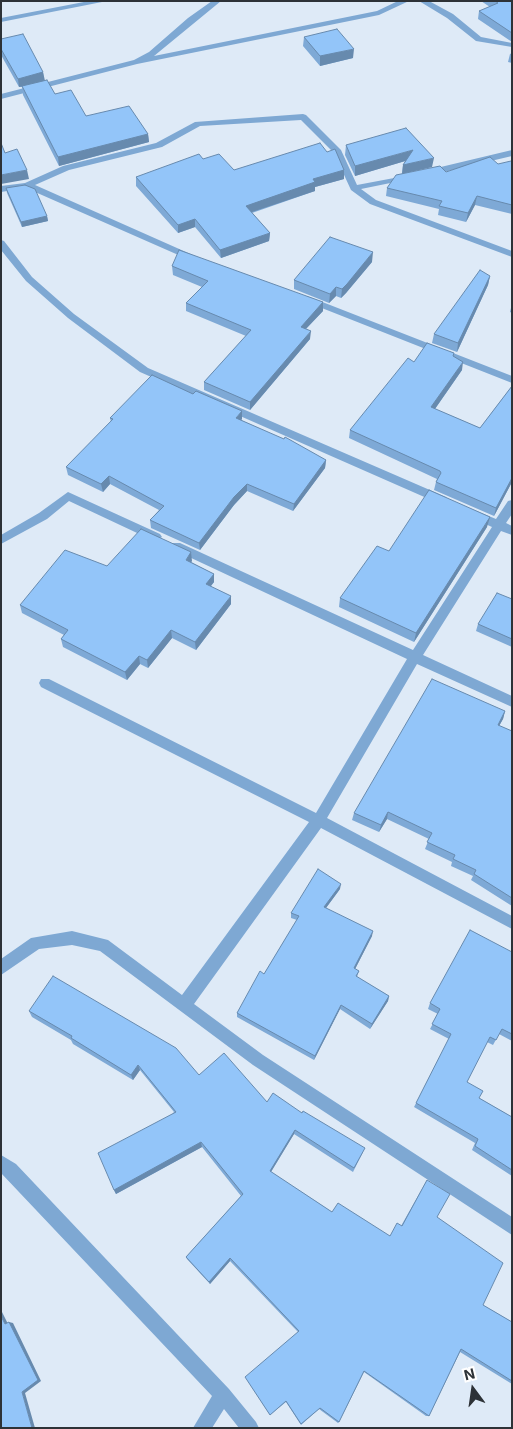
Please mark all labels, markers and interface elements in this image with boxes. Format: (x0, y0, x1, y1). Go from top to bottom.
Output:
north arrow (448, 1364, 498, 1414)
text: N (462, 1364, 476, 1384)

